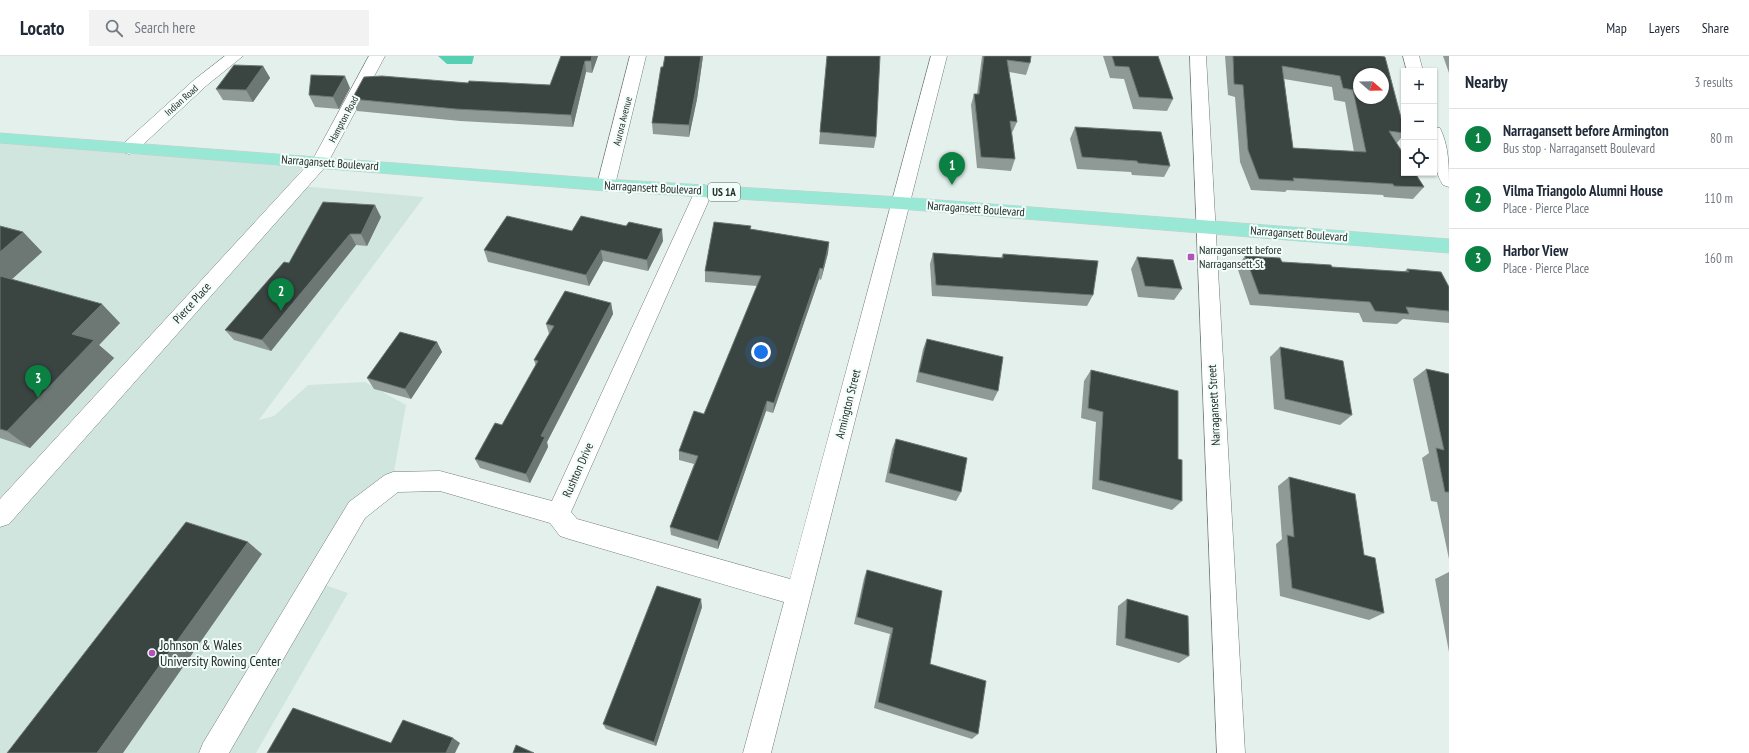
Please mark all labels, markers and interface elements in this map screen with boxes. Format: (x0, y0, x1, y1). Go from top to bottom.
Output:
search box (89, 10, 369, 46)
text: Locato (20, 16, 65, 40)
icon: search (103, 17, 125, 39)
text: Search here (135, 18, 195, 37)
text: Map (1606, 19, 1627, 37)
text: Layers (1649, 19, 1680, 37)
text: Share (1702, 19, 1729, 37)
north arrow (1353, 68, 1389, 104)
map controls (1401, 68, 1437, 176)
button: + (1401, 68, 1437, 104)
text: Nearby (1465, 71, 1508, 93)
text: 3 results (1694, 74, 1733, 91)
street label: Indian Road (162, 82, 201, 119)
street label: Hampton Road (326, 94, 361, 145)
street label: Aurora Avenue (610, 95, 635, 147)
button: − (1401, 104, 1437, 140)
text: Narragansett before Armington (1503, 121, 1669, 140)
text: 1 (1475, 130, 1481, 147)
text: 80 m (1710, 130, 1733, 147)
button: locate (1401, 140, 1437, 176)
text: Bus stop · Narragansett Boulevard (1503, 140, 1655, 157)
street label: Narragansett Boulevard (281, 152, 379, 173)
pin: 1 (939, 152, 965, 185)
street label: Narragansett Boulevard (604, 177, 702, 198)
text: Vilma Triangolo Alumni House (1503, 181, 1663, 200)
road number: US 1A (708, 183, 740, 201)
text: 2 (1475, 190, 1481, 207)
text: 110 m (1704, 190, 1733, 207)
street label: Narragansett Boulevard (927, 198, 1025, 219)
text: Place · Pierce Place (1503, 200, 1589, 217)
street label: Narragansett Boulevard (1250, 223, 1348, 244)
text: Harbor View (1503, 241, 1568, 260)
place label: Narragansett before Narragansett St (1199, 242, 1282, 271)
text: 3 (1475, 250, 1481, 267)
text: 160 m (1704, 250, 1733, 267)
marker: Narragansett before Narragansett St (1186, 252, 1196, 262)
text: Place · Pierce Place (1503, 260, 1589, 277)
pin: 2 (268, 278, 294, 311)
street label: Pierce Place (169, 279, 214, 326)
your location (751, 342, 771, 362)
street label: Narragansett Street (1204, 364, 1223, 446)
pin: 3 (25, 365, 51, 398)
street label: Armington Street (832, 367, 864, 440)
street label: Rushton Drive (559, 440, 596, 499)
place label: Johnson & Wales University Rowing Center (159, 636, 281, 670)
marker: Johnson & Wales University Rowing Center (147, 648, 157, 658)

